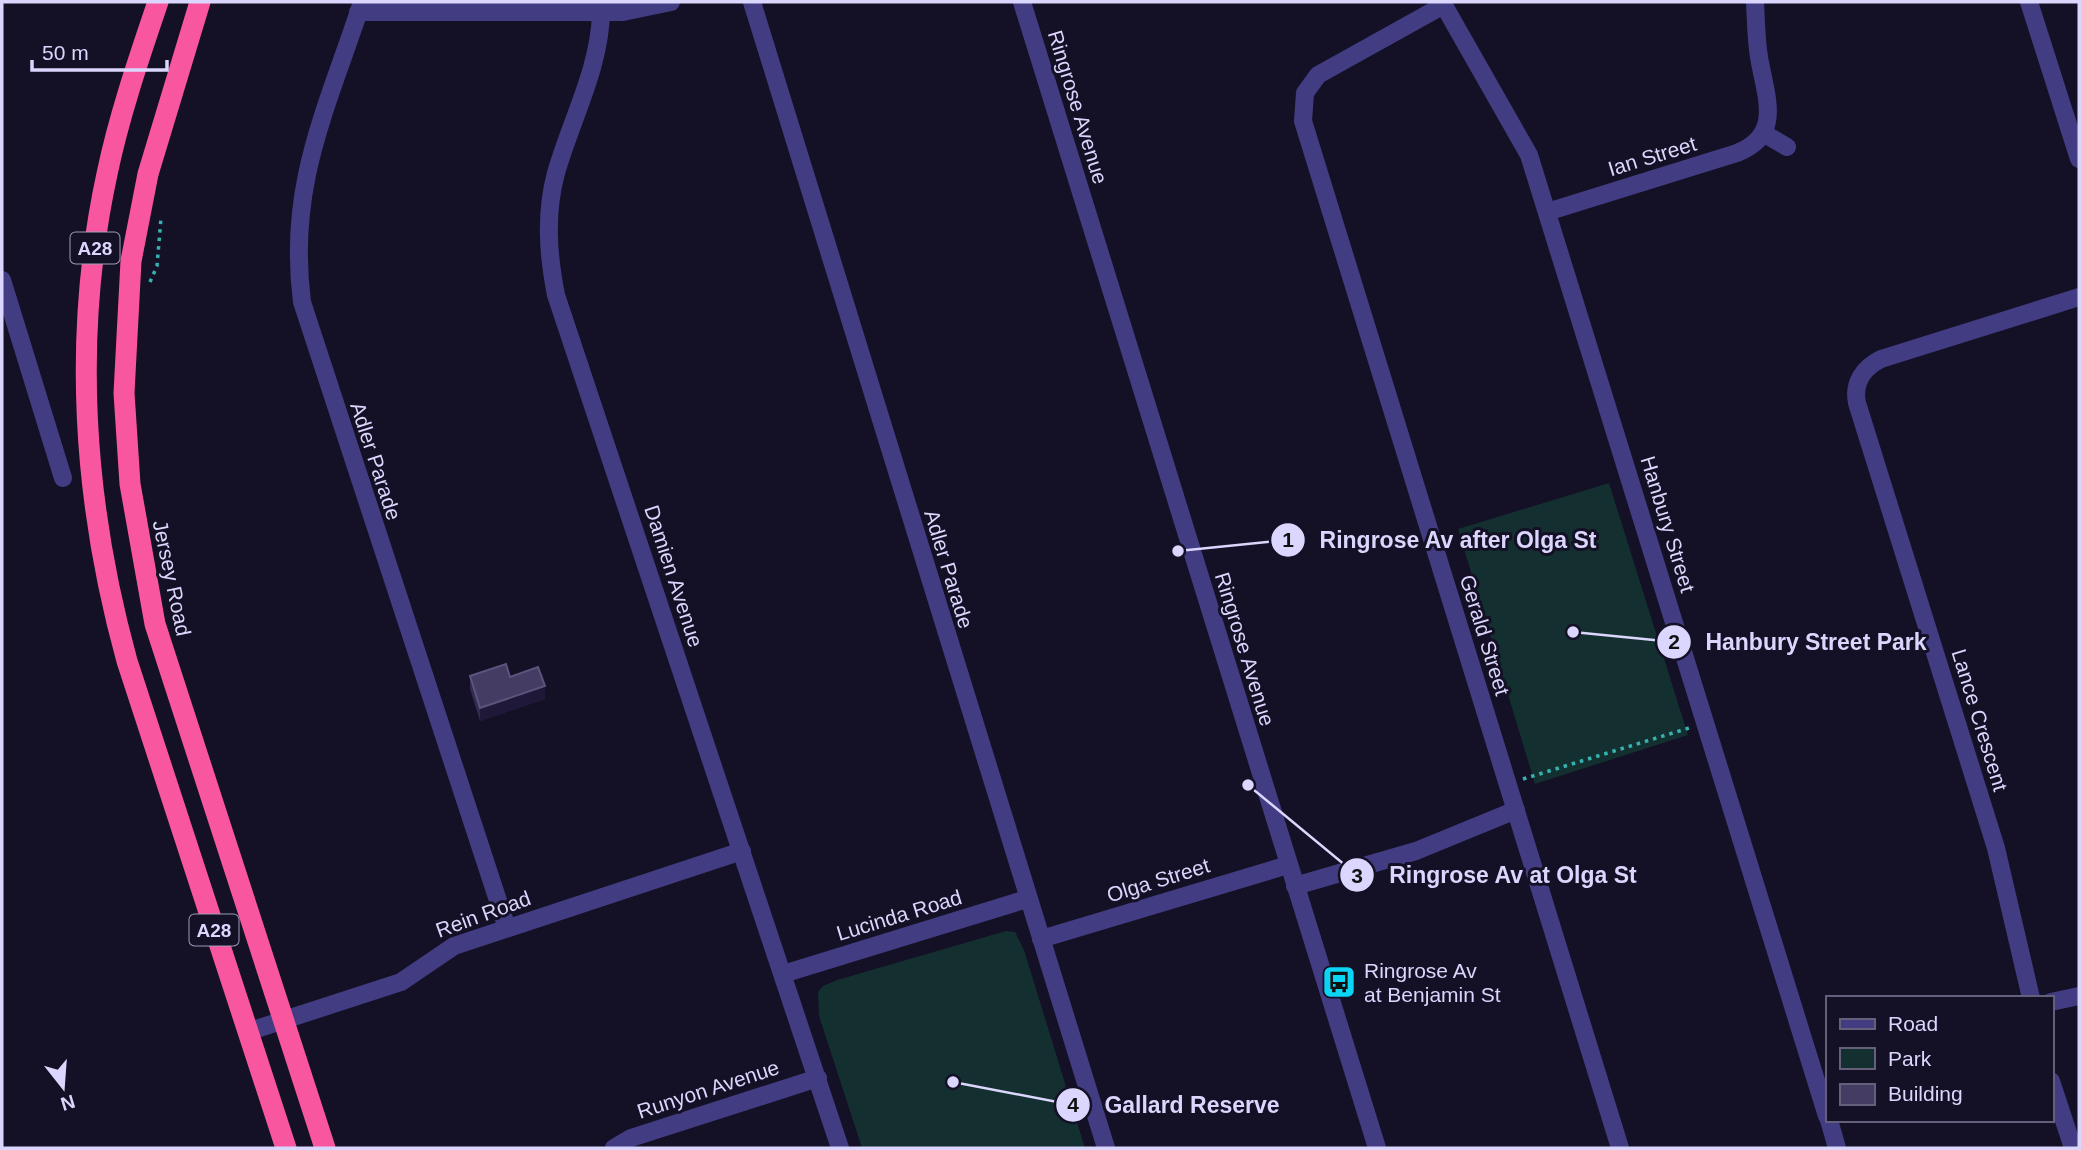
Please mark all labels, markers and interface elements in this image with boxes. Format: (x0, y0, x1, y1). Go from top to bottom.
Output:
street label: Ringrose Avenue (1044, 27, 1112, 187)
scale bar (32, 28, 166, 72)
text: 50 m (42, 41, 89, 64)
street label: Ian Street (1605, 132, 1699, 180)
road number: A28 (70, 232, 119, 264)
street label: Adler Parade (346, 399, 406, 523)
street label: Hanbury Street (1636, 453, 1700, 595)
street label: Damien Avenue (640, 502, 708, 650)
street label: Adler Parade (920, 507, 978, 631)
street label: Jersey Road (148, 518, 196, 638)
callout: Ringrose Av after Olga St (1270, 518, 1611, 562)
text: Ringrose Av after Olga St (1320, 527, 1597, 553)
text: 1 (1282, 528, 1294, 551)
street label: Ringrose Avenue (1211, 569, 1279, 729)
street label: Gerald Street (1456, 572, 1514, 698)
callout: Hanbury Street Park (1656, 620, 1940, 664)
text: Hanbury Street Park (1705, 629, 1927, 655)
text: 2 (1668, 630, 1680, 653)
street label: Lance Crescent (1947, 646, 2013, 794)
street label: Olga Street (1104, 853, 1212, 907)
callout: Ringrose Av at Olga St (1339, 853, 1651, 897)
text: Ringrose Av at Olga St (1389, 862, 1637, 888)
text: 3 (1351, 864, 1363, 887)
street label: Lucinda Road (834, 885, 964, 945)
street label: Rein Road (432, 886, 534, 942)
road number: A28 (190, 914, 238, 946)
place label: Ringrose Av at Benjamin St (1364, 959, 1501, 1006)
bus stop icon: Ringrose Av at Benjamin St (1320, 963, 1358, 1001)
legend (1826, 996, 2053, 1122)
text: Road (1888, 1012, 1938, 1035)
text: Park (1888, 1047, 1932, 1070)
north arrow (28, 1052, 98, 1122)
street label: Runyon Avenue (634, 1055, 782, 1123)
text: Building (1888, 1082, 1963, 1105)
callout: Gallard Reserve (1055, 1083, 1294, 1127)
text: N (58, 1091, 77, 1115)
text: Gallard Reserve (1104, 1092, 1280, 1118)
text: 4 (1067, 1093, 1079, 1116)

